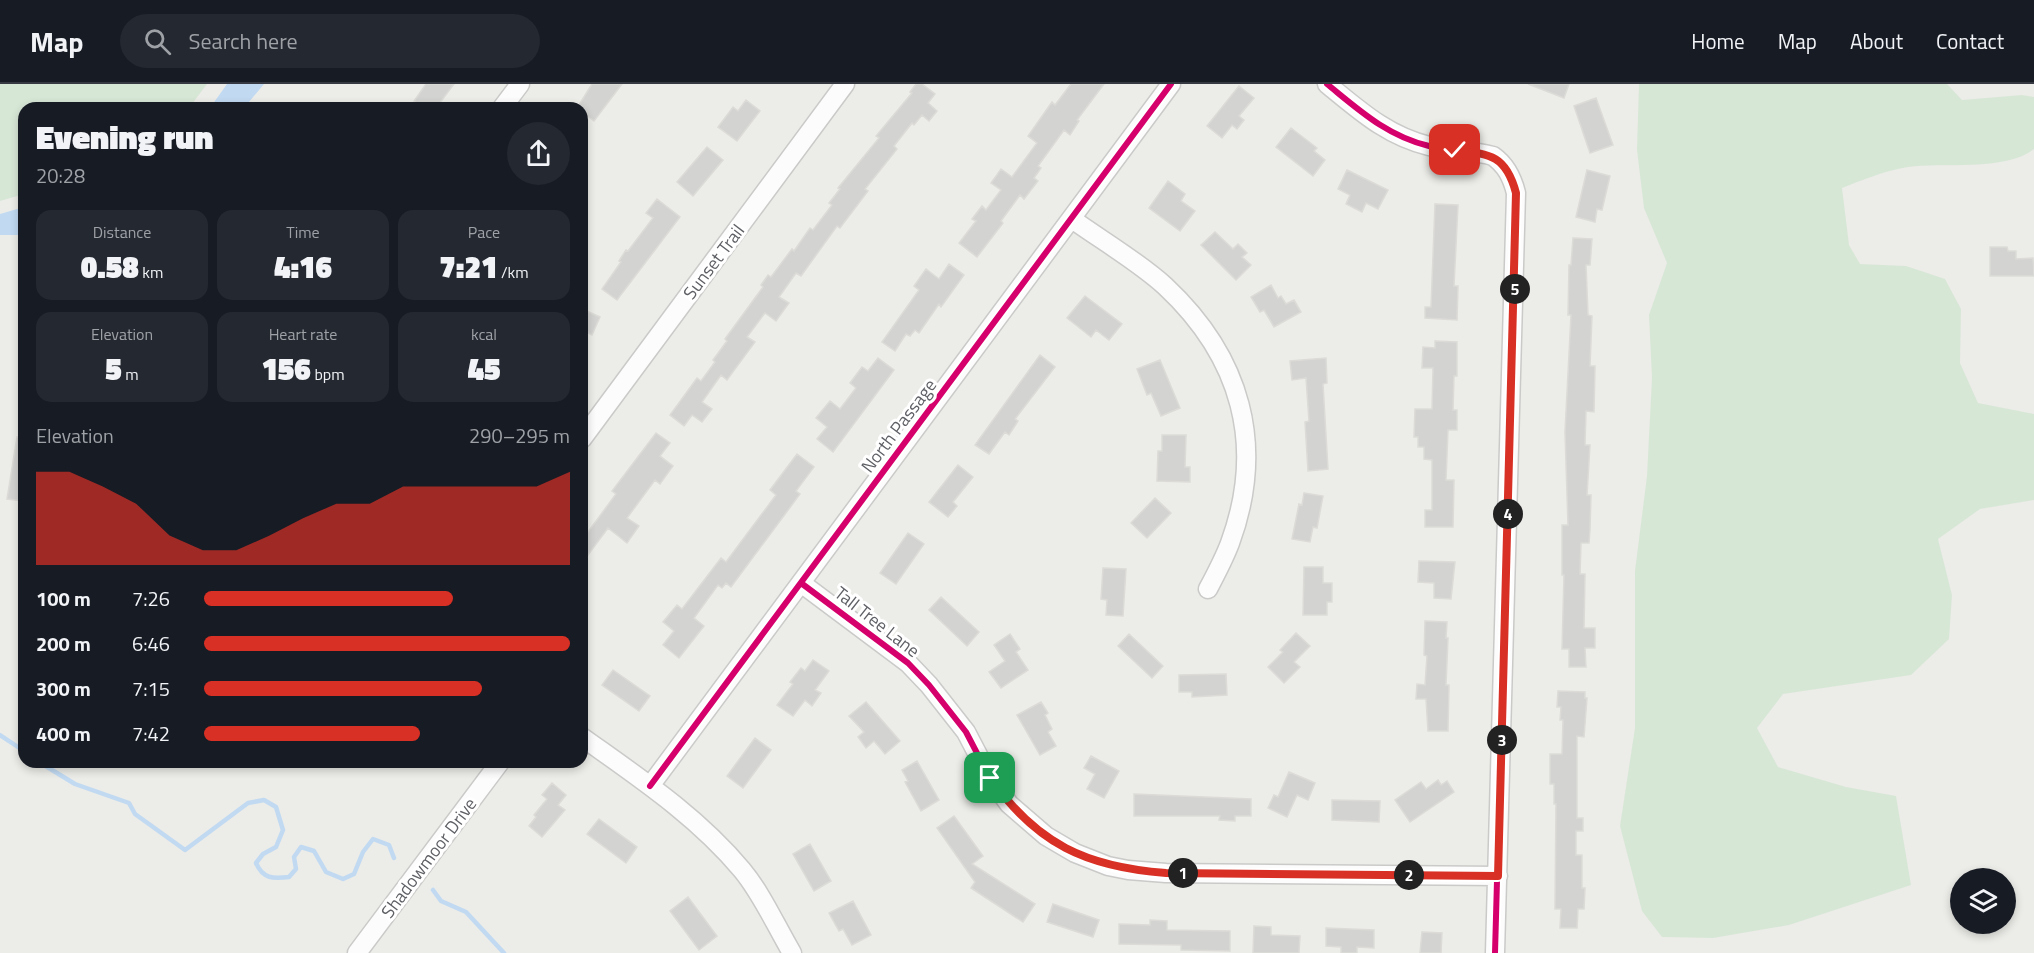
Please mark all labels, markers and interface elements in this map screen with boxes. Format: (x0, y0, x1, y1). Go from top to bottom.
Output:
search box (120, 14, 540, 68)
text: Map (30, 20, 84, 63)
text: Search here (189, 24, 298, 58)
icon: search (141, 25, 174, 58)
text: Home (1691, 25, 1745, 57)
text: Map (1778, 25, 1817, 57)
text: About (1850, 25, 1903, 57)
text: Contact (1936, 25, 2004, 57)
text: Evening run (36, 112, 213, 162)
button: share (507, 122, 570, 185)
pin (1429, 124, 1480, 175)
icon: check (1438, 133, 1471, 166)
text: 20:28 (36, 160, 85, 191)
street label: Sunset Trail (676, 218, 751, 305)
text: Distance (93, 220, 151, 244)
text: Time (286, 220, 320, 244)
text: Pace (468, 220, 500, 244)
text: 0.58 (81, 244, 139, 290)
text: 4:16 (274, 244, 332, 290)
text: 7:21 (439, 244, 497, 290)
text: km (139, 260, 163, 284)
text: /km (497, 260, 529, 284)
pin: 5 (1500, 274, 1530, 304)
text: 5 (1511, 277, 1519, 301)
text: Elevation (91, 322, 153, 346)
text: Heart rate (269, 322, 337, 346)
text: kcal (471, 322, 497, 346)
text: 5 (105, 346, 122, 392)
text: 156 (261, 346, 311, 392)
text: 45 (468, 346, 501, 392)
text: m (122, 362, 139, 386)
text: bpm (311, 362, 345, 386)
street label: North Passage (854, 373, 943, 478)
text: Elevation (36, 420, 114, 451)
text: 290–295 m (469, 420, 570, 451)
pin: 4 (1493, 499, 1523, 529)
text: 4 (1504, 502, 1512, 526)
street label: Tall Tree Lane (829, 580, 926, 664)
text: 100 m (36, 583, 91, 614)
text: 7:26 (132, 583, 170, 614)
text: 200 m (36, 628, 91, 659)
text: 6:46 (132, 628, 170, 659)
text: 300 m (36, 673, 91, 704)
text: 7:15 (132, 673, 170, 704)
text: 400 m (36, 718, 91, 749)
text: 7:42 (132, 718, 170, 749)
pin: 3 (1487, 725, 1517, 755)
text: 3 (1498, 728, 1506, 752)
pin (964, 752, 1015, 803)
icon: arrive (973, 761, 1006, 794)
street label: Shadowmoor Drive (374, 792, 483, 924)
pin: 1 (1168, 858, 1198, 888)
pin: 2 (1394, 860, 1424, 890)
text: 1 (1179, 861, 1187, 885)
text: 2 (1405, 863, 1413, 887)
map controls (1950, 868, 2016, 934)
button: layers (1950, 868, 2016, 934)

